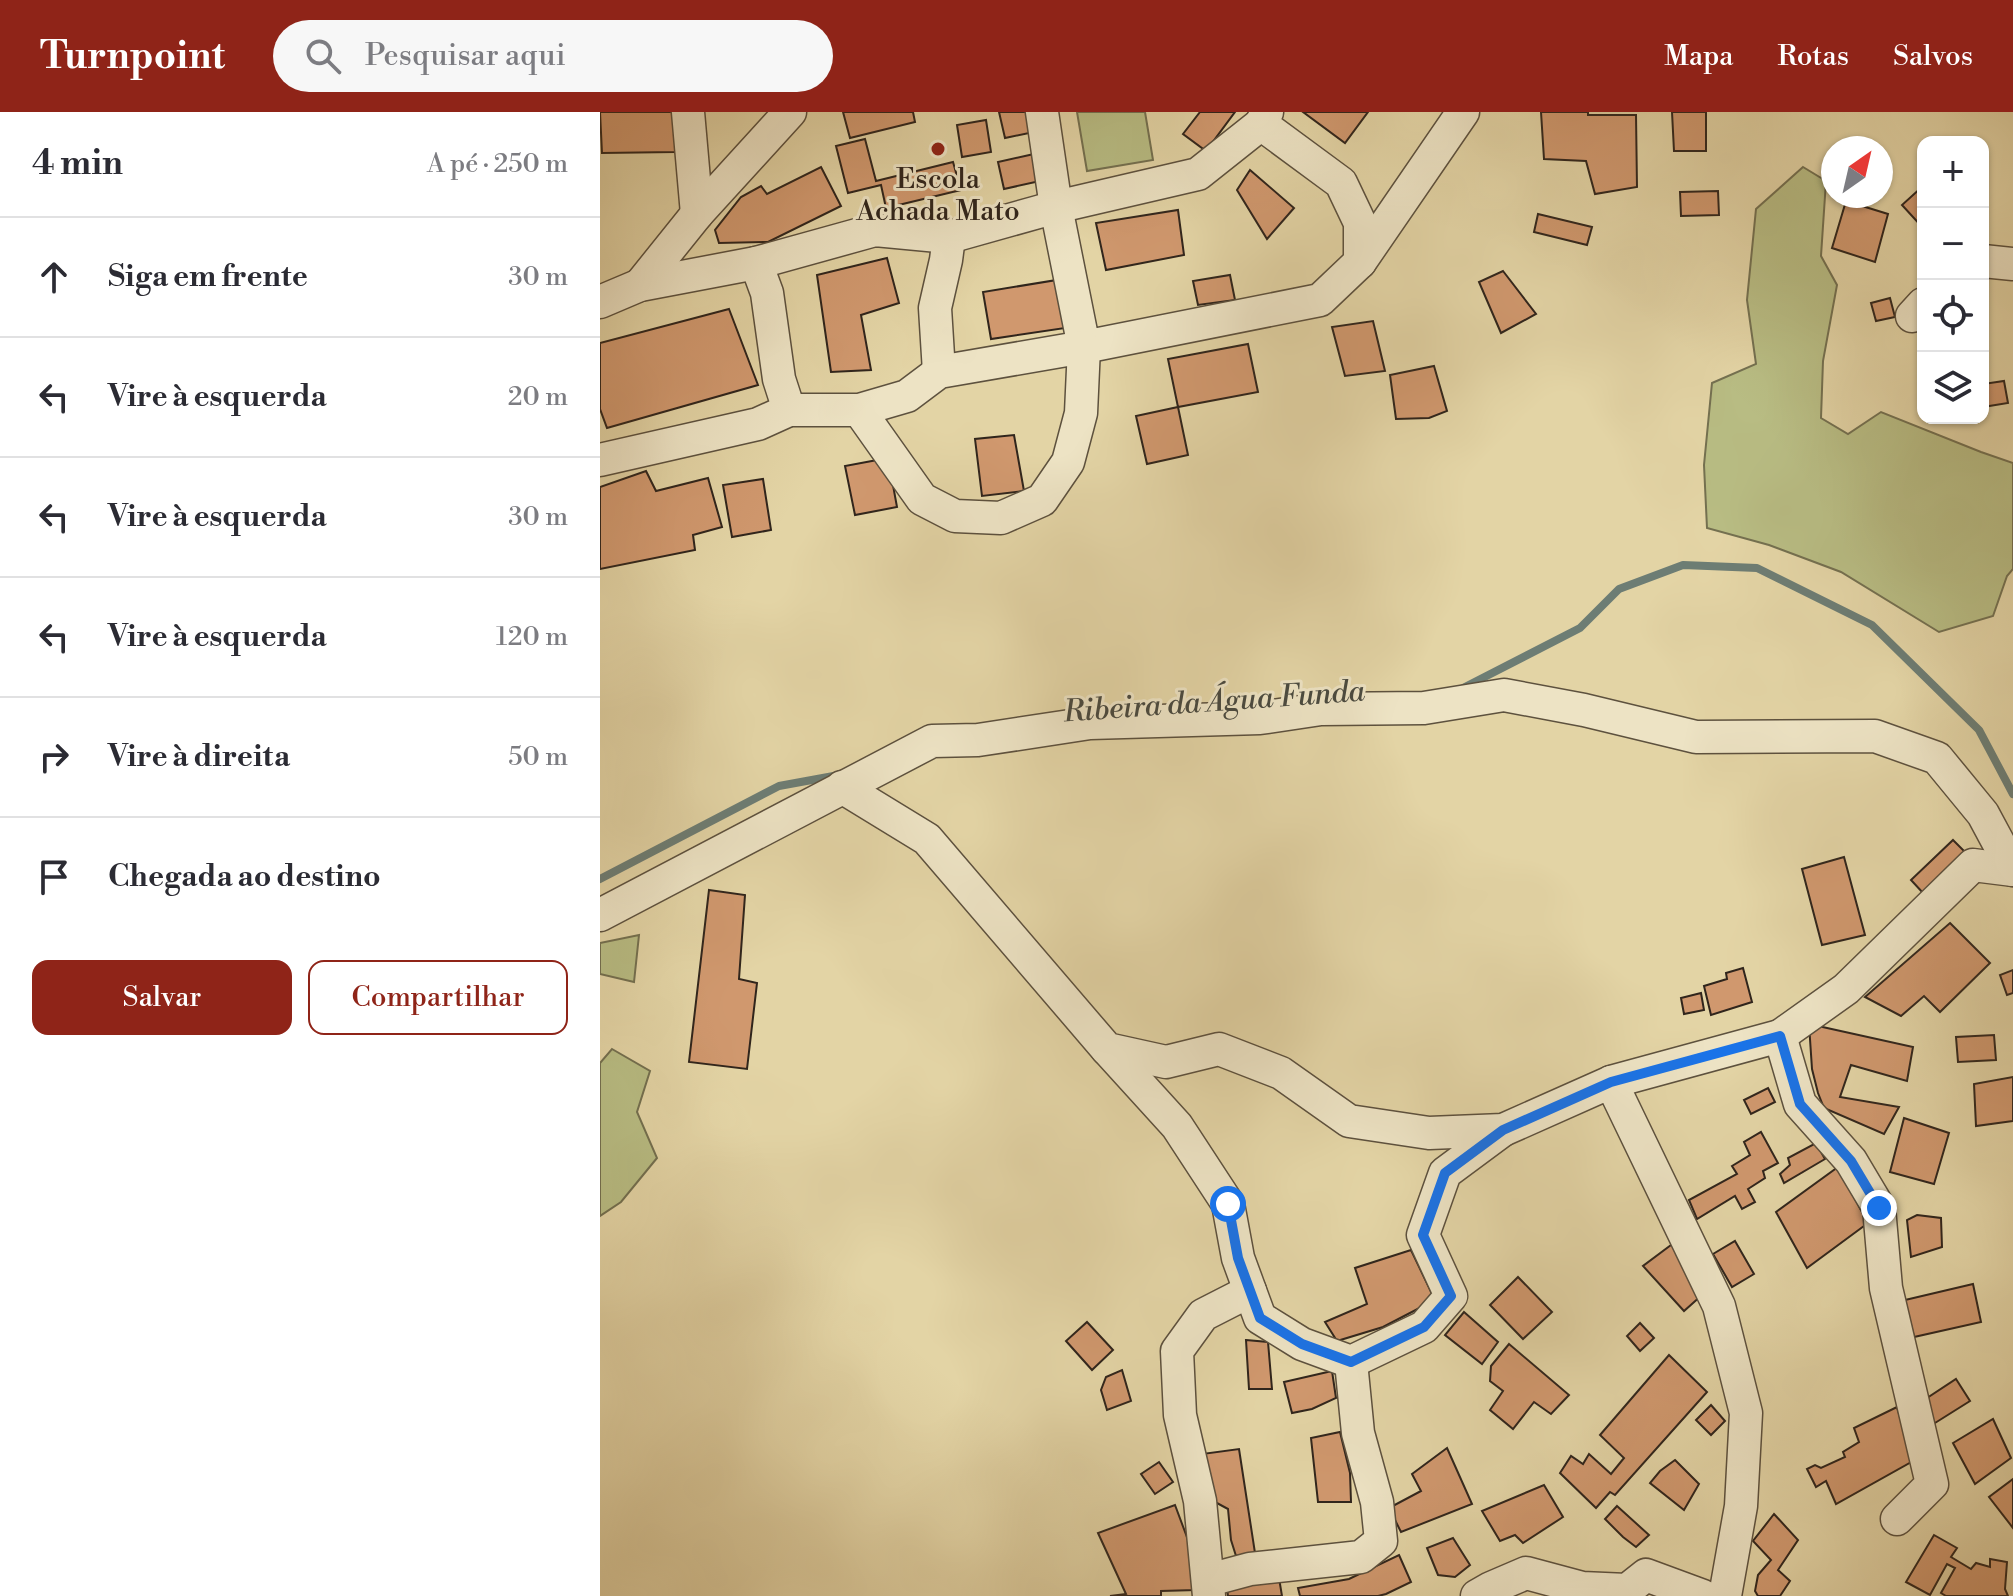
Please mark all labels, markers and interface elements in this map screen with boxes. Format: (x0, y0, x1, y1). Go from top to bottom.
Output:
search box (273, 20, 833, 92)
text: Turnpoint (40, 33, 225, 80)
icon: search (301, 34, 345, 78)
text: Pesquisar aqui (365, 37, 566, 75)
text: Mapa (1664, 39, 1734, 74)
text: Rotas (1778, 39, 1849, 74)
text: Salvos (1893, 39, 1973, 74)
north arrow (1821, 136, 1893, 208)
map controls (1917, 136, 1989, 424)
button: + (1917, 136, 1989, 208)
marker: Escola Achada Mato (929, 140, 947, 158)
text: 4 min (32, 143, 123, 185)
text: A pé · 250 m (427, 148, 568, 180)
place label: Escola Achada Mato (855, 162, 1020, 229)
button: − (1917, 208, 1989, 280)
icon: ahead (32, 255, 76, 299)
text: Siga em frente (108, 258, 308, 296)
text: 30 m (508, 261, 568, 293)
button: locate (1917, 280, 1989, 352)
button: layers (1917, 352, 1989, 424)
icon: left (32, 375, 76, 419)
text: Vire à esquerda (108, 378, 327, 416)
text: 20 m (508, 381, 568, 413)
icon: left (32, 495, 76, 539)
text: Vire à esquerda (108, 498, 327, 536)
text: 30 m (508, 501, 568, 533)
icon: left (32, 615, 76, 659)
text: Vire à esquerda (108, 618, 327, 656)
text: 120 m (496, 621, 568, 653)
water label: Ribeira da Água Funda (1061, 670, 1366, 732)
icon: right (32, 735, 76, 779)
text: Vire à direita (108, 738, 290, 776)
text: 50 m (508, 741, 568, 773)
icon: arrive (32, 855, 76, 899)
text: Chegada ao destino (108, 858, 381, 896)
button: Salvar (32, 960, 292, 1035)
button: Compartilhar (308, 960, 568, 1035)
route start (1210, 1186, 1246, 1222)
route end (1861, 1190, 1897, 1226)

